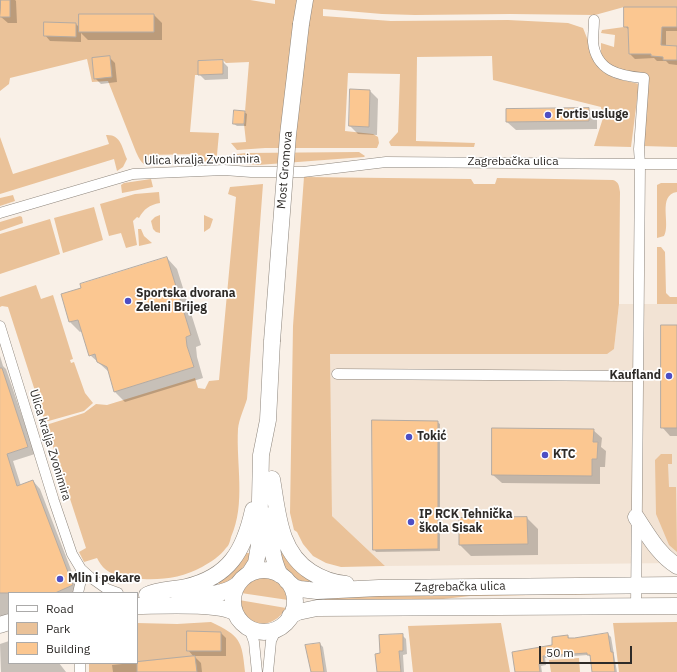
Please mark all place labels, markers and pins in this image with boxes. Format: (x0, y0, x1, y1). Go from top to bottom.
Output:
place label: Fortis usluge (556, 108, 628, 122)
marker: Fortis usluge (543, 110, 553, 120)
place label: Sportska dvorana Zeleni Brijeg (136, 287, 236, 315)
marker: Sportska dvorana Zeleni Brijeg (123, 296, 133, 306)
place label: Kaufland (610, 369, 661, 383)
marker: Kaufland (664, 371, 674, 381)
place label: Tokić (417, 430, 447, 444)
marker: Tokić (404, 432, 414, 442)
place label: KTC (553, 448, 576, 462)
marker: KTC (540, 450, 550, 460)
place label: IP RCK Tehnička škola Sisak (419, 508, 513, 536)
marker: IP RCK Tehnička škola Sisak (406, 517, 416, 527)
place label: Mlin i pekare (68, 572, 140, 586)
marker: Mlin i pekare (55, 574, 65, 584)

